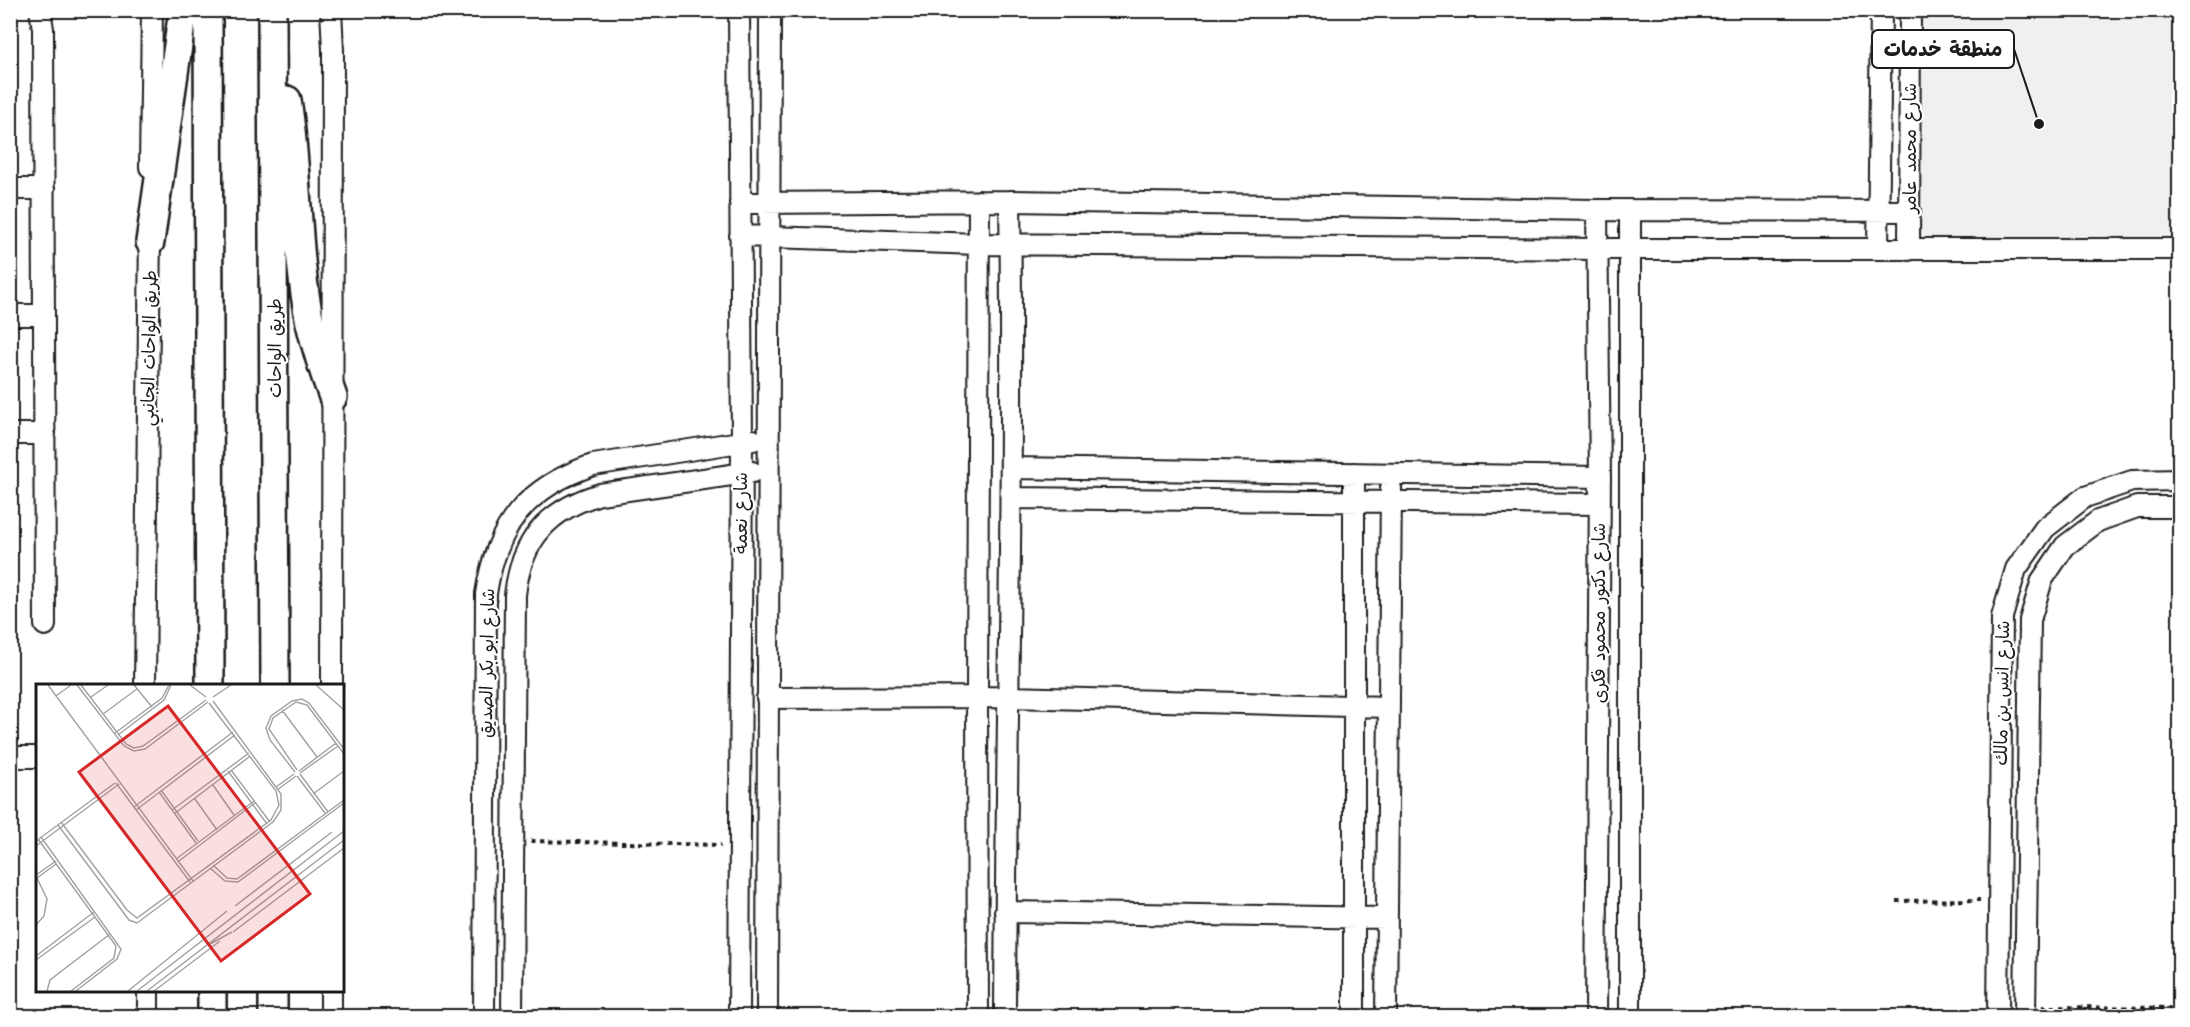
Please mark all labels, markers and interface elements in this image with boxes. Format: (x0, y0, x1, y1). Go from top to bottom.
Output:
callout: منطقة خدمات (1872, 30, 2014, 68)
text: منطقة خدمات (1884, 36, 2002, 64)
street label: شارع محمد عامر (1898, 83, 1923, 215)
street label: طريق الواحات الجانبي (136, 270, 166, 426)
street label: طريق الواحات (263, 298, 288, 398)
street label: شارع نعمة (729, 472, 754, 554)
street label: شارع دكتور محمود فكرى (1587, 523, 1612, 703)
street label: شارع ابو بكر الصديق (474, 588, 501, 738)
street label: شارع انس بن مالك (1989, 620, 2016, 766)
inset map (36, 684, 344, 991)

